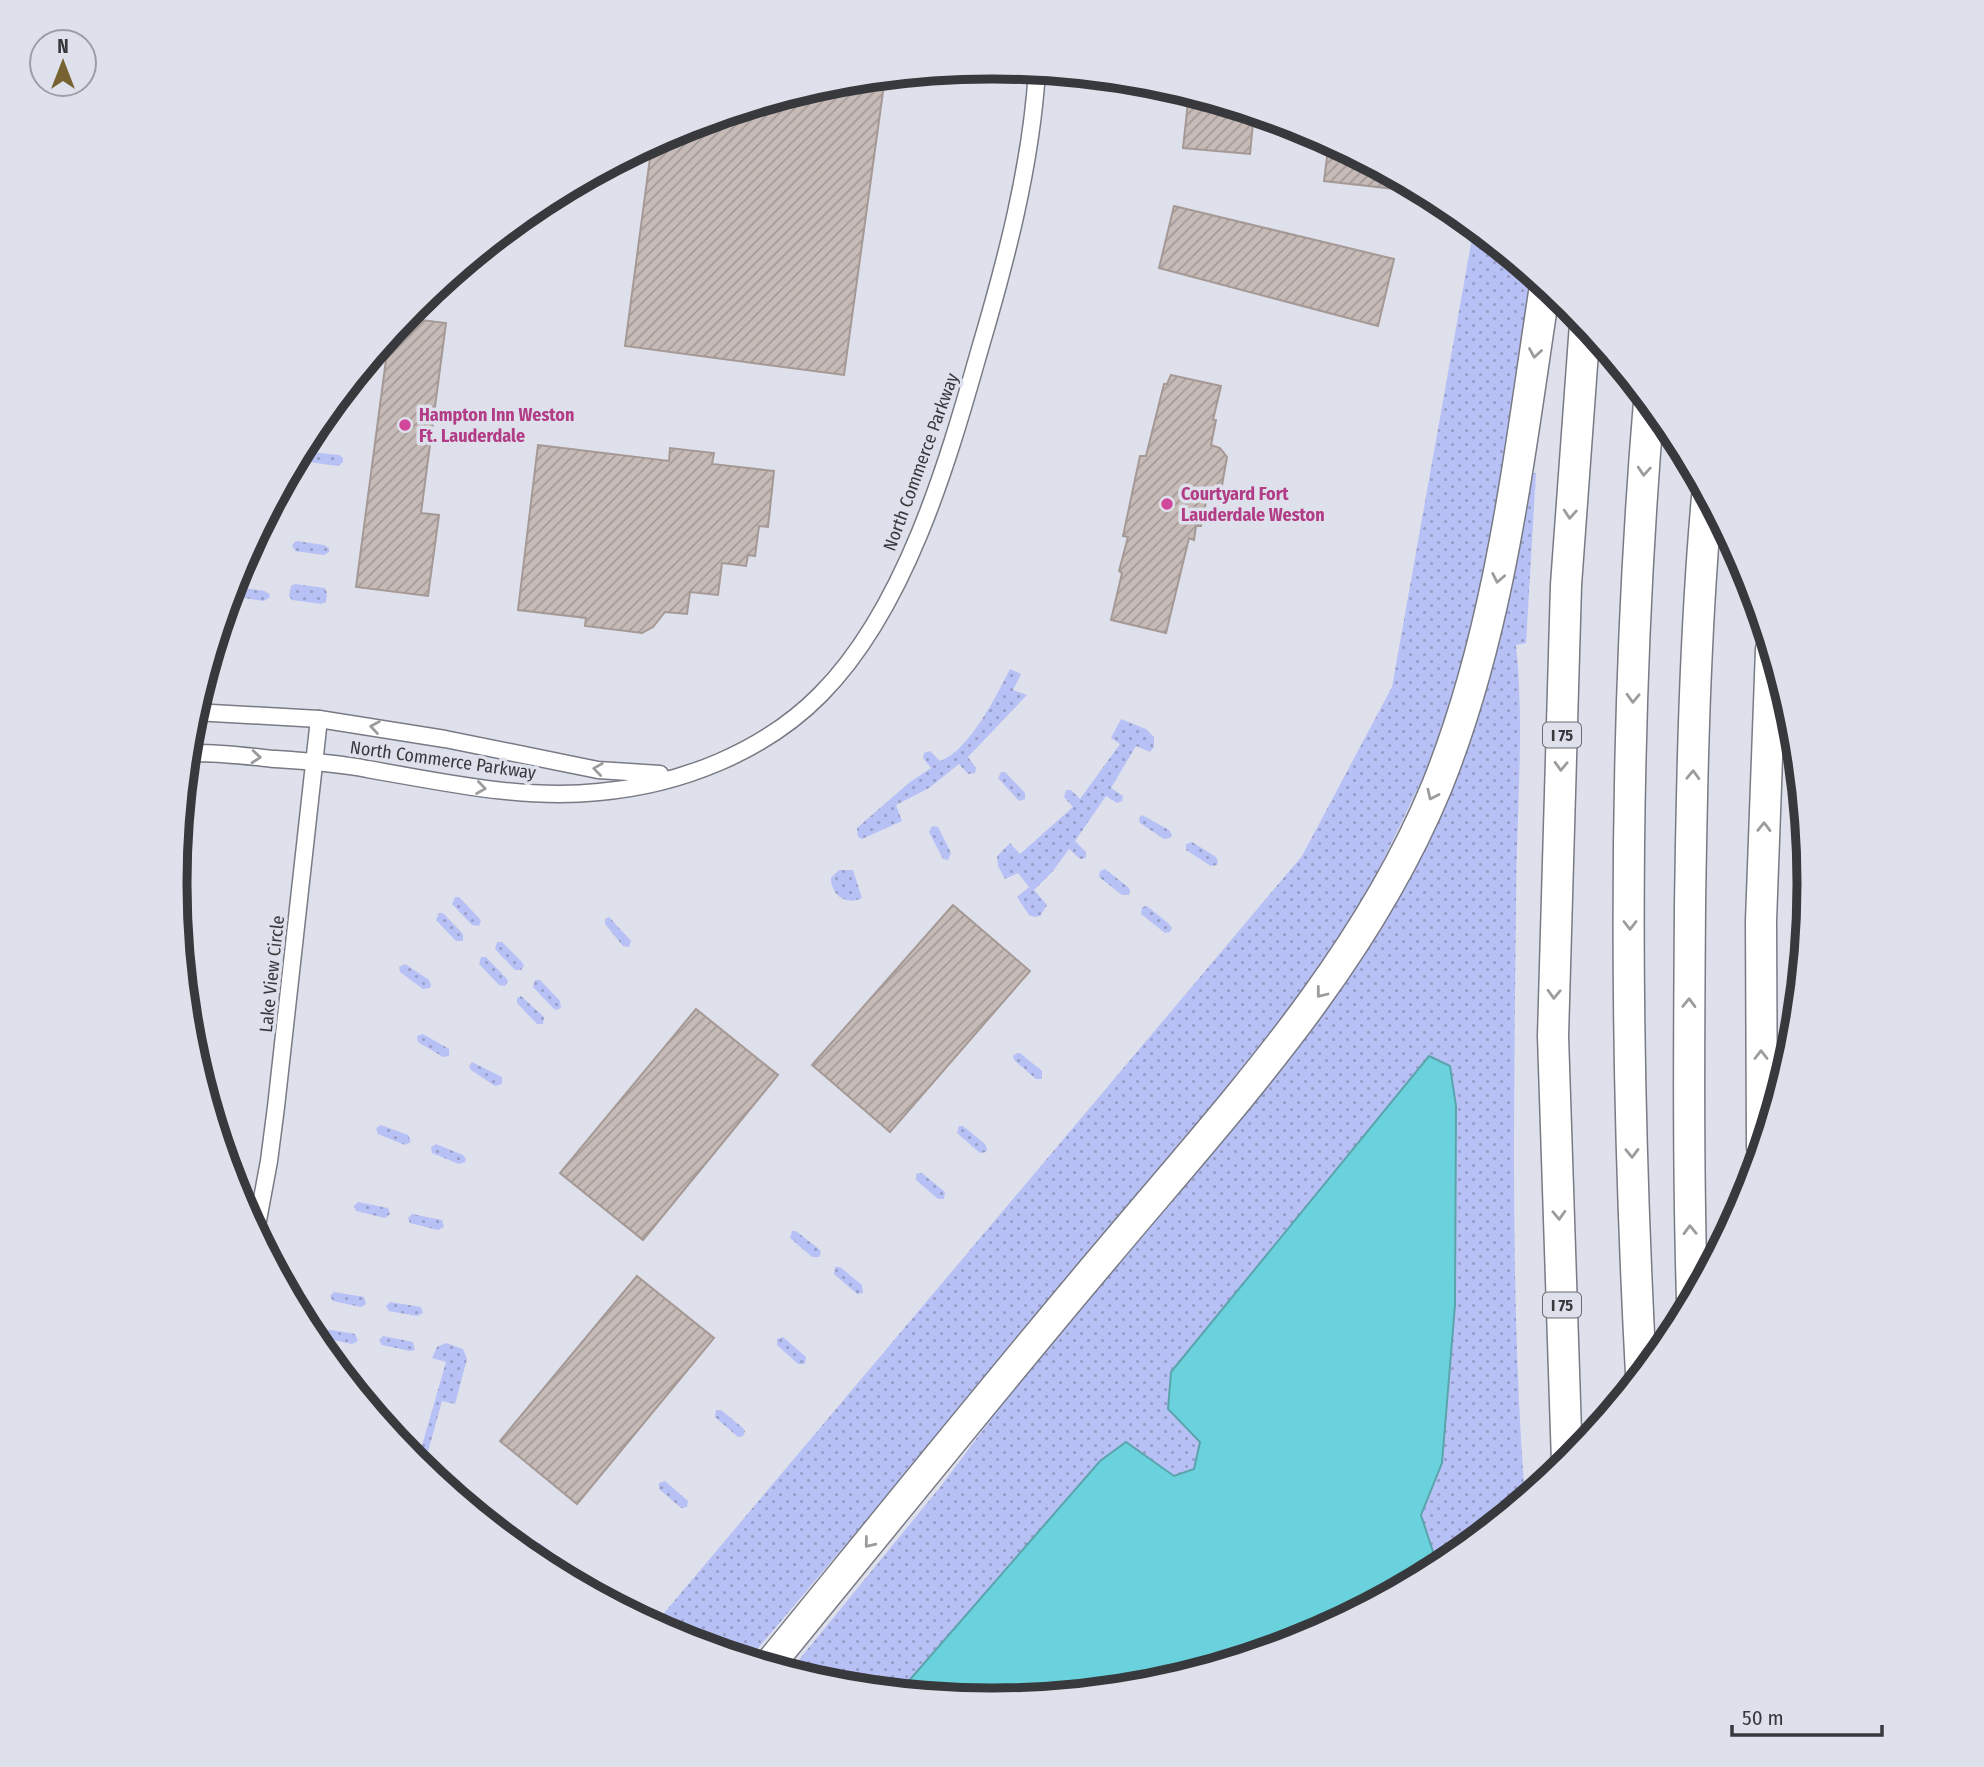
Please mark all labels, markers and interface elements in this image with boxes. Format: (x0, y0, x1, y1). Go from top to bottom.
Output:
north arrow (28, 28, 98, 98)
text: N (57, 35, 69, 58)
one-way arrow (1528, 347, 1543, 359)
street label: North Commerce Parkway (879, 370, 963, 554)
place label: Hampton Inn Weston Ft. Lauderdale (419, 404, 574, 447)
marker: Hampton Inn Weston Ft. Lauderdale (397, 417, 413, 433)
one-way arrow (1637, 465, 1652, 476)
place label: Courtyard Fort Lauderdale Weston (1181, 483, 1325, 526)
marker: Courtyard Fort Lauderdale Weston (1159, 496, 1175, 512)
one-way arrow (1563, 509, 1578, 520)
one-way arrow (1491, 572, 1506, 584)
one-way arrow (1626, 692, 1641, 703)
one-way arrow (369, 720, 381, 735)
road number: I 75 (1543, 722, 1581, 748)
street label: North Commerce Parkway (349, 736, 537, 784)
one-way arrow (251, 749, 262, 764)
one-way arrow (1553, 761, 1568, 772)
one-way arrow (592, 762, 604, 777)
one-way arrow (1686, 770, 1701, 781)
one-way arrow (475, 781, 487, 796)
one-way arrow (1426, 788, 1440, 800)
one-way arrow (1756, 821, 1771, 832)
street label: Lake View Circle (255, 914, 289, 1034)
one-way arrow (1622, 920, 1638, 931)
one-way arrow (1316, 985, 1329, 997)
one-way arrow (1547, 988, 1562, 999)
one-way arrow (1681, 997, 1697, 1008)
one-way arrow (1753, 1049, 1769, 1059)
one-way arrow (1624, 1148, 1640, 1158)
one-way arrow (1551, 1211, 1567, 1221)
one-way arrow (1682, 1225, 1698, 1235)
road number: I 75 (1543, 1292, 1581, 1317)
one-way arrow (865, 1534, 877, 1547)
scale bar (1732, 1694, 1882, 1738)
text: 50 m (1742, 1705, 1784, 1731)

